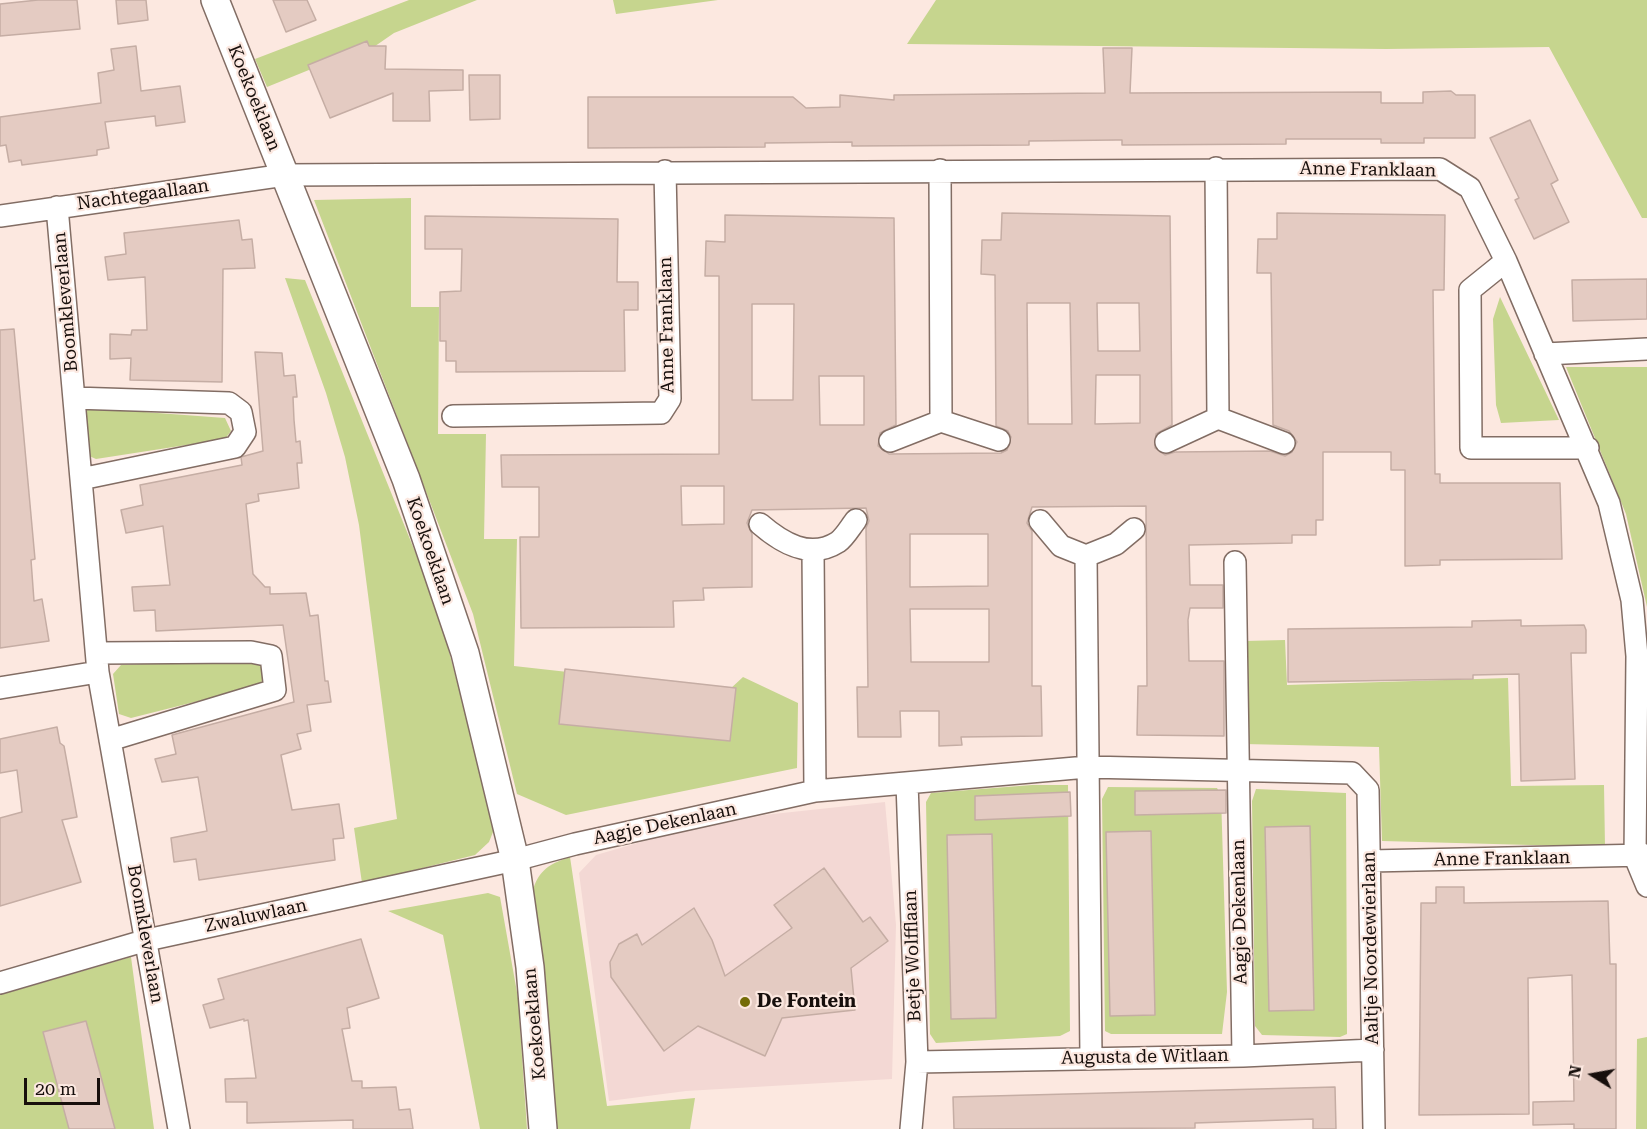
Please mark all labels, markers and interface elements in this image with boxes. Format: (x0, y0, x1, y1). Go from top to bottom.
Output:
street label: Koekoeklaan (223, 42, 285, 154)
street label: Anne Franklaan (1300, 158, 1436, 182)
street label: Nachtegaallaan (76, 175, 210, 215)
street label: Boomkleverlaan (49, 231, 83, 373)
street label: Anne Franklaan (655, 257, 679, 393)
street label: Koekoeklaan (401, 494, 459, 608)
street label: Aagje Dekenlaan (591, 798, 739, 850)
street label: Aagje Dekenlaan (1228, 839, 1252, 985)
street label: Anne Franklaan (1434, 847, 1570, 871)
street label: Aaltje Noordewierlaan (1359, 851, 1383, 1045)
street label: Boomkleverlaan (122, 863, 168, 1005)
street label: Betje Wolfflaan (900, 890, 926, 1022)
street label: Zwaluwlaan (203, 895, 309, 937)
street label: Koekoeklaan (519, 967, 551, 1081)
place label: De Fontein (757, 991, 856, 1013)
marker: De Fontein (738, 995, 752, 1009)
street label: Augusta de Witlaan (1061, 1045, 1229, 1069)
north arrow (1563, 1045, 1623, 1105)
text: N (1564, 1064, 1585, 1079)
scale bar (27, 1066, 104, 1104)
text: 20 m (35, 1078, 76, 1099)

